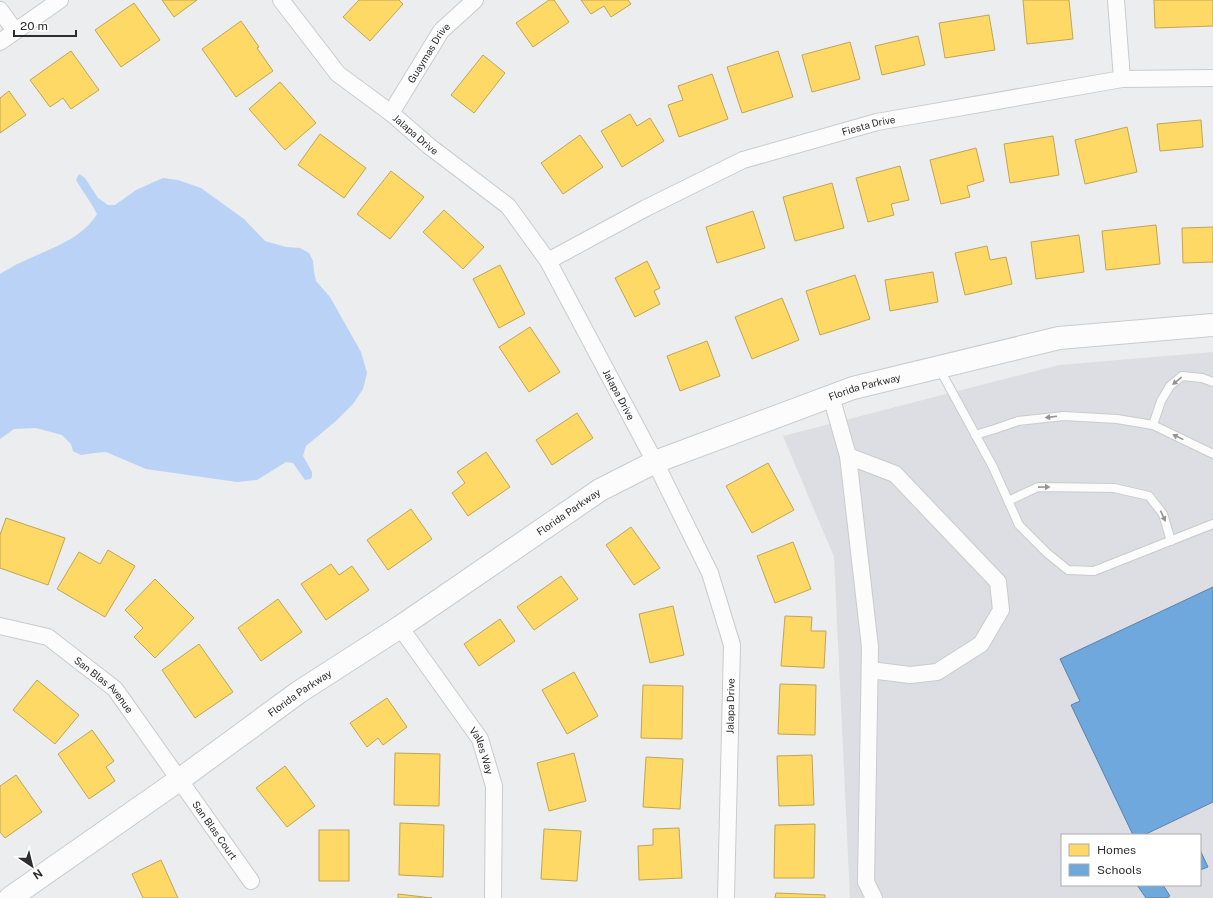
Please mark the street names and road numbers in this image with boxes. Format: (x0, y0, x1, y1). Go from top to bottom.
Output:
street label: Guaymas Drive (405, 20, 452, 85)
street label: Jalapa Drive (391, 112, 441, 157)
street label: Fiesta Drive (840, 113, 897, 138)
street label: Jalapa Drive (601, 367, 638, 422)
street label: Florida Parkway (827, 371, 902, 403)
street label: Florida Parkway (534, 485, 603, 538)
street label: San Blas Avenue (72, 654, 136, 715)
street label: Florida Parkway (265, 666, 334, 719)
street label: Jalapa Drive (724, 678, 736, 734)
street label: Valles Way (467, 724, 496, 776)
street label: San Blas Court (190, 798, 240, 862)

